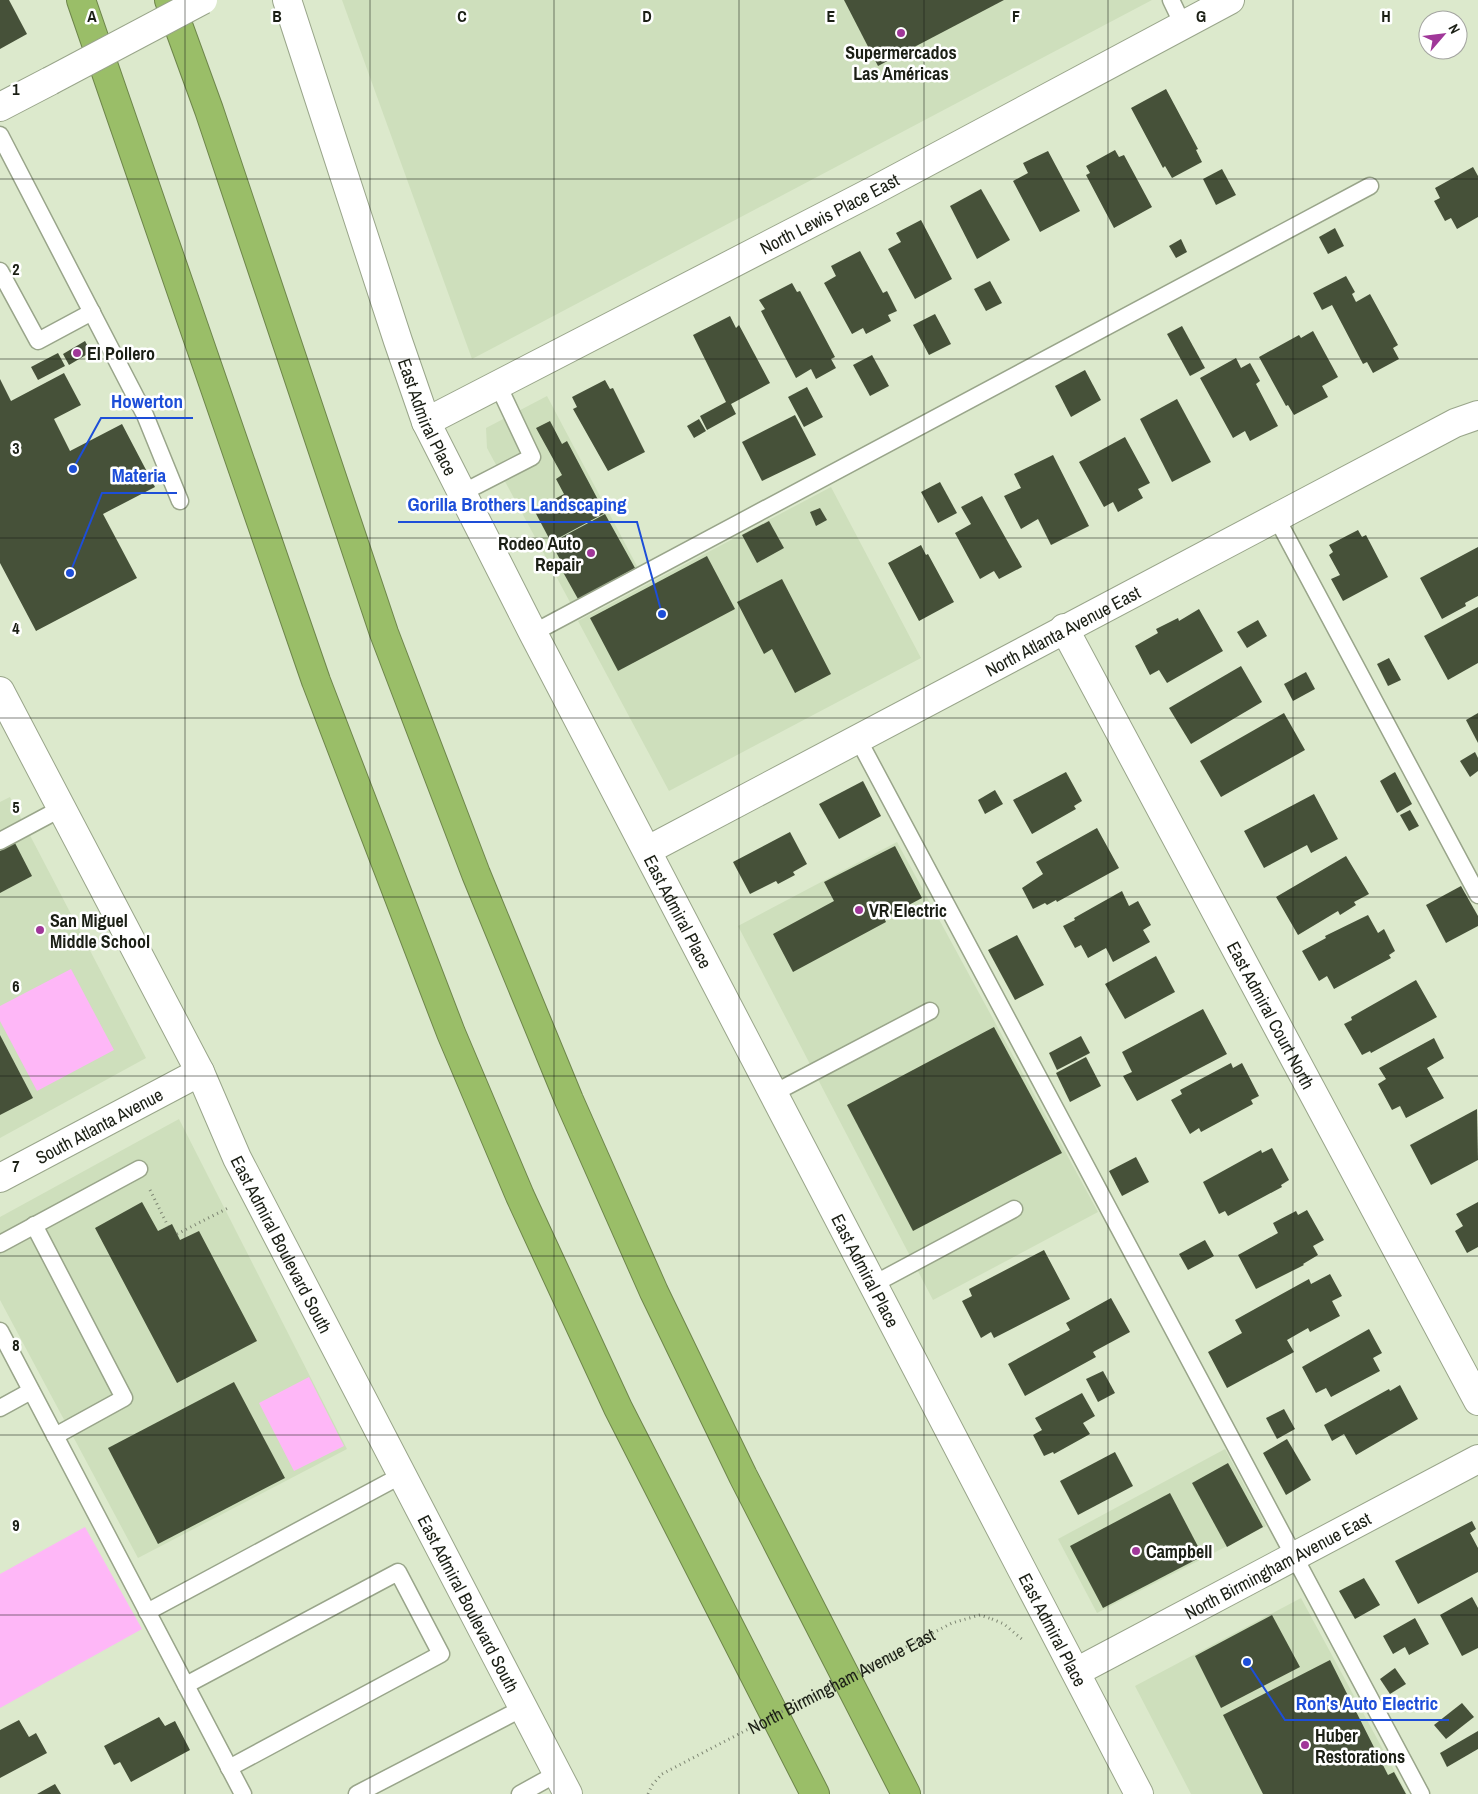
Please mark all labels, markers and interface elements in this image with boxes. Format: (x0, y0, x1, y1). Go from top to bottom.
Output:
text: A (87, 5, 97, 27)
text: B (272, 5, 282, 27)
text: C (457, 5, 467, 27)
text: D (642, 5, 652, 27)
text: E (827, 5, 836, 27)
text: F (1012, 5, 1020, 27)
text: G (1196, 5, 1206, 27)
text: H (1381, 5, 1391, 27)
north arrow (1418, 10, 1468, 60)
text: N (1445, 21, 1464, 37)
marker: Supermercados Las Américas (895, 27, 907, 39)
place label: Supermercados Las Américas (845, 40, 957, 86)
text: 1 (12, 78, 20, 100)
street label: North Lewis Place East (755, 167, 903, 260)
text: 2 (12, 258, 20, 280)
place label: El Pollero (87, 341, 155, 366)
marker: El Pollero (71, 347, 83, 359)
street label: East Admiral Place (392, 355, 463, 479)
callout: Howerton (101, 384, 193, 418)
text: Howerton (111, 388, 183, 414)
text: 3 (12, 437, 20, 459)
callout: Materia (102, 459, 177, 493)
text: Materia (112, 462, 167, 488)
callout: Gorilla Brothers Landscaping (398, 488, 637, 522)
text: Gorilla Brothers Landscaping (407, 491, 627, 517)
place label: Rodeo Auto Repair (498, 531, 581, 577)
marker: Rodeo Auto Repair (585, 547, 597, 559)
street label: North Atlanta Avenue East (981, 579, 1145, 682)
text: 4 (12, 617, 20, 639)
text: 5 (12, 796, 20, 818)
street label: East Admiral Place (638, 850, 718, 973)
place label: VR Electric (869, 898, 947, 923)
marker: VR Electric (853, 904, 865, 916)
place label: San Miguel Middle School (50, 908, 150, 954)
marker: San Miguel Middle School (34, 924, 46, 936)
street label: East Admiral Court North (1221, 937, 1321, 1093)
text: 6 (12, 975, 20, 997)
street label: South Atlanta Avenue (31, 1081, 167, 1170)
street label: East Admiral Boulevard South (225, 1151, 338, 1337)
text: 7 (12, 1155, 20, 1177)
street label: East Admiral Place (826, 1209, 906, 1332)
text: 8 (12, 1334, 20, 1356)
street label: North Birmingham Avenue East (1180, 1506, 1375, 1625)
street label: East Admiral Boulevard South (412, 1510, 525, 1697)
text: 9 (12, 1514, 20, 1536)
place label: Campbell (1146, 1539, 1212, 1564)
marker: Campbell (1130, 1545, 1142, 1557)
street label: East Admiral Place (1013, 1568, 1093, 1691)
street label: North Birmingham Avenue East (743, 1622, 939, 1740)
callout: Ron's Auto Electric (1285, 1686, 1449, 1720)
text: Ron's Auto Electric (1296, 1690, 1438, 1716)
place label: Huber Restorations (1315, 1723, 1405, 1769)
marker: Huber Restorations (1299, 1739, 1311, 1751)

